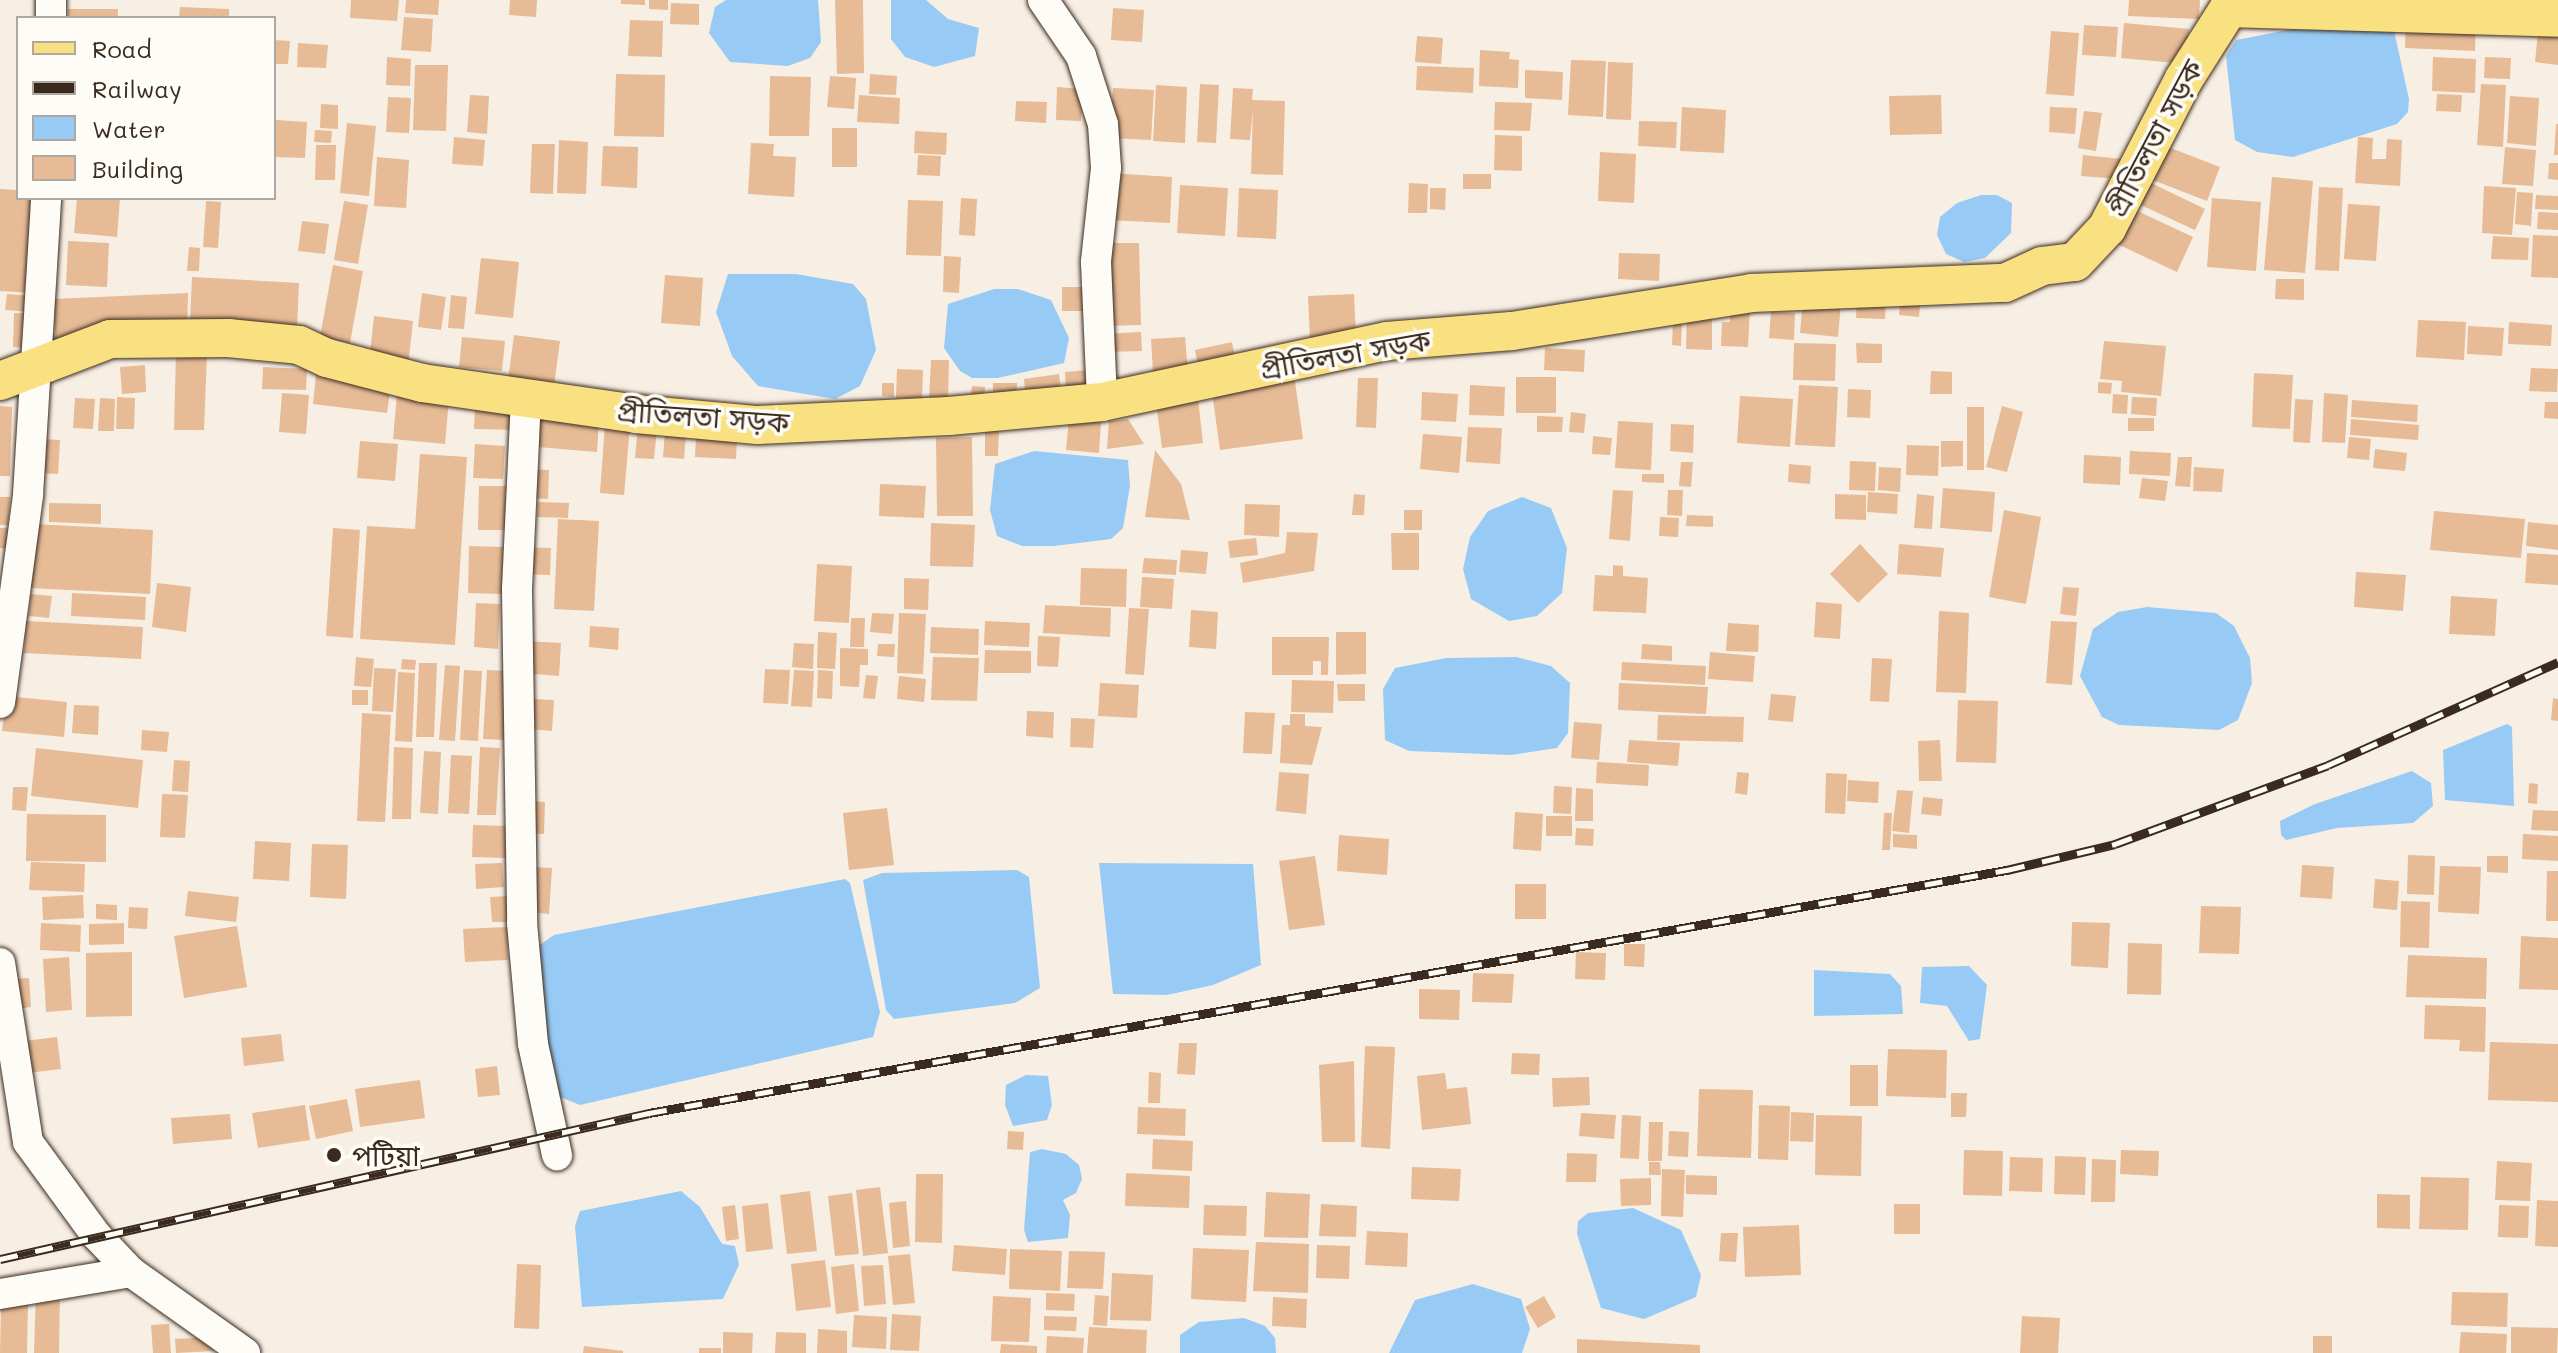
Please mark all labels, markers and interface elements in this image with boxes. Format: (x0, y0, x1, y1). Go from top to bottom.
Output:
legend (16, 16, 276, 200)
text: Road (92, 33, 152, 64)
street label: প্রীতিলতা সড়ক (2099, 54, 2209, 222)
text: Railway (92, 73, 182, 104)
text: Water (92, 113, 166, 144)
text: Building (92, 153, 183, 184)
street label: প্রীতিলতা সড়ক (1257, 322, 1433, 386)
street label: প্রীতিলতা সড়ক (616, 393, 790, 439)
place label: পটিয়া (352, 1138, 420, 1172)
marker: পটিয়া (323, 1144, 345, 1166)

